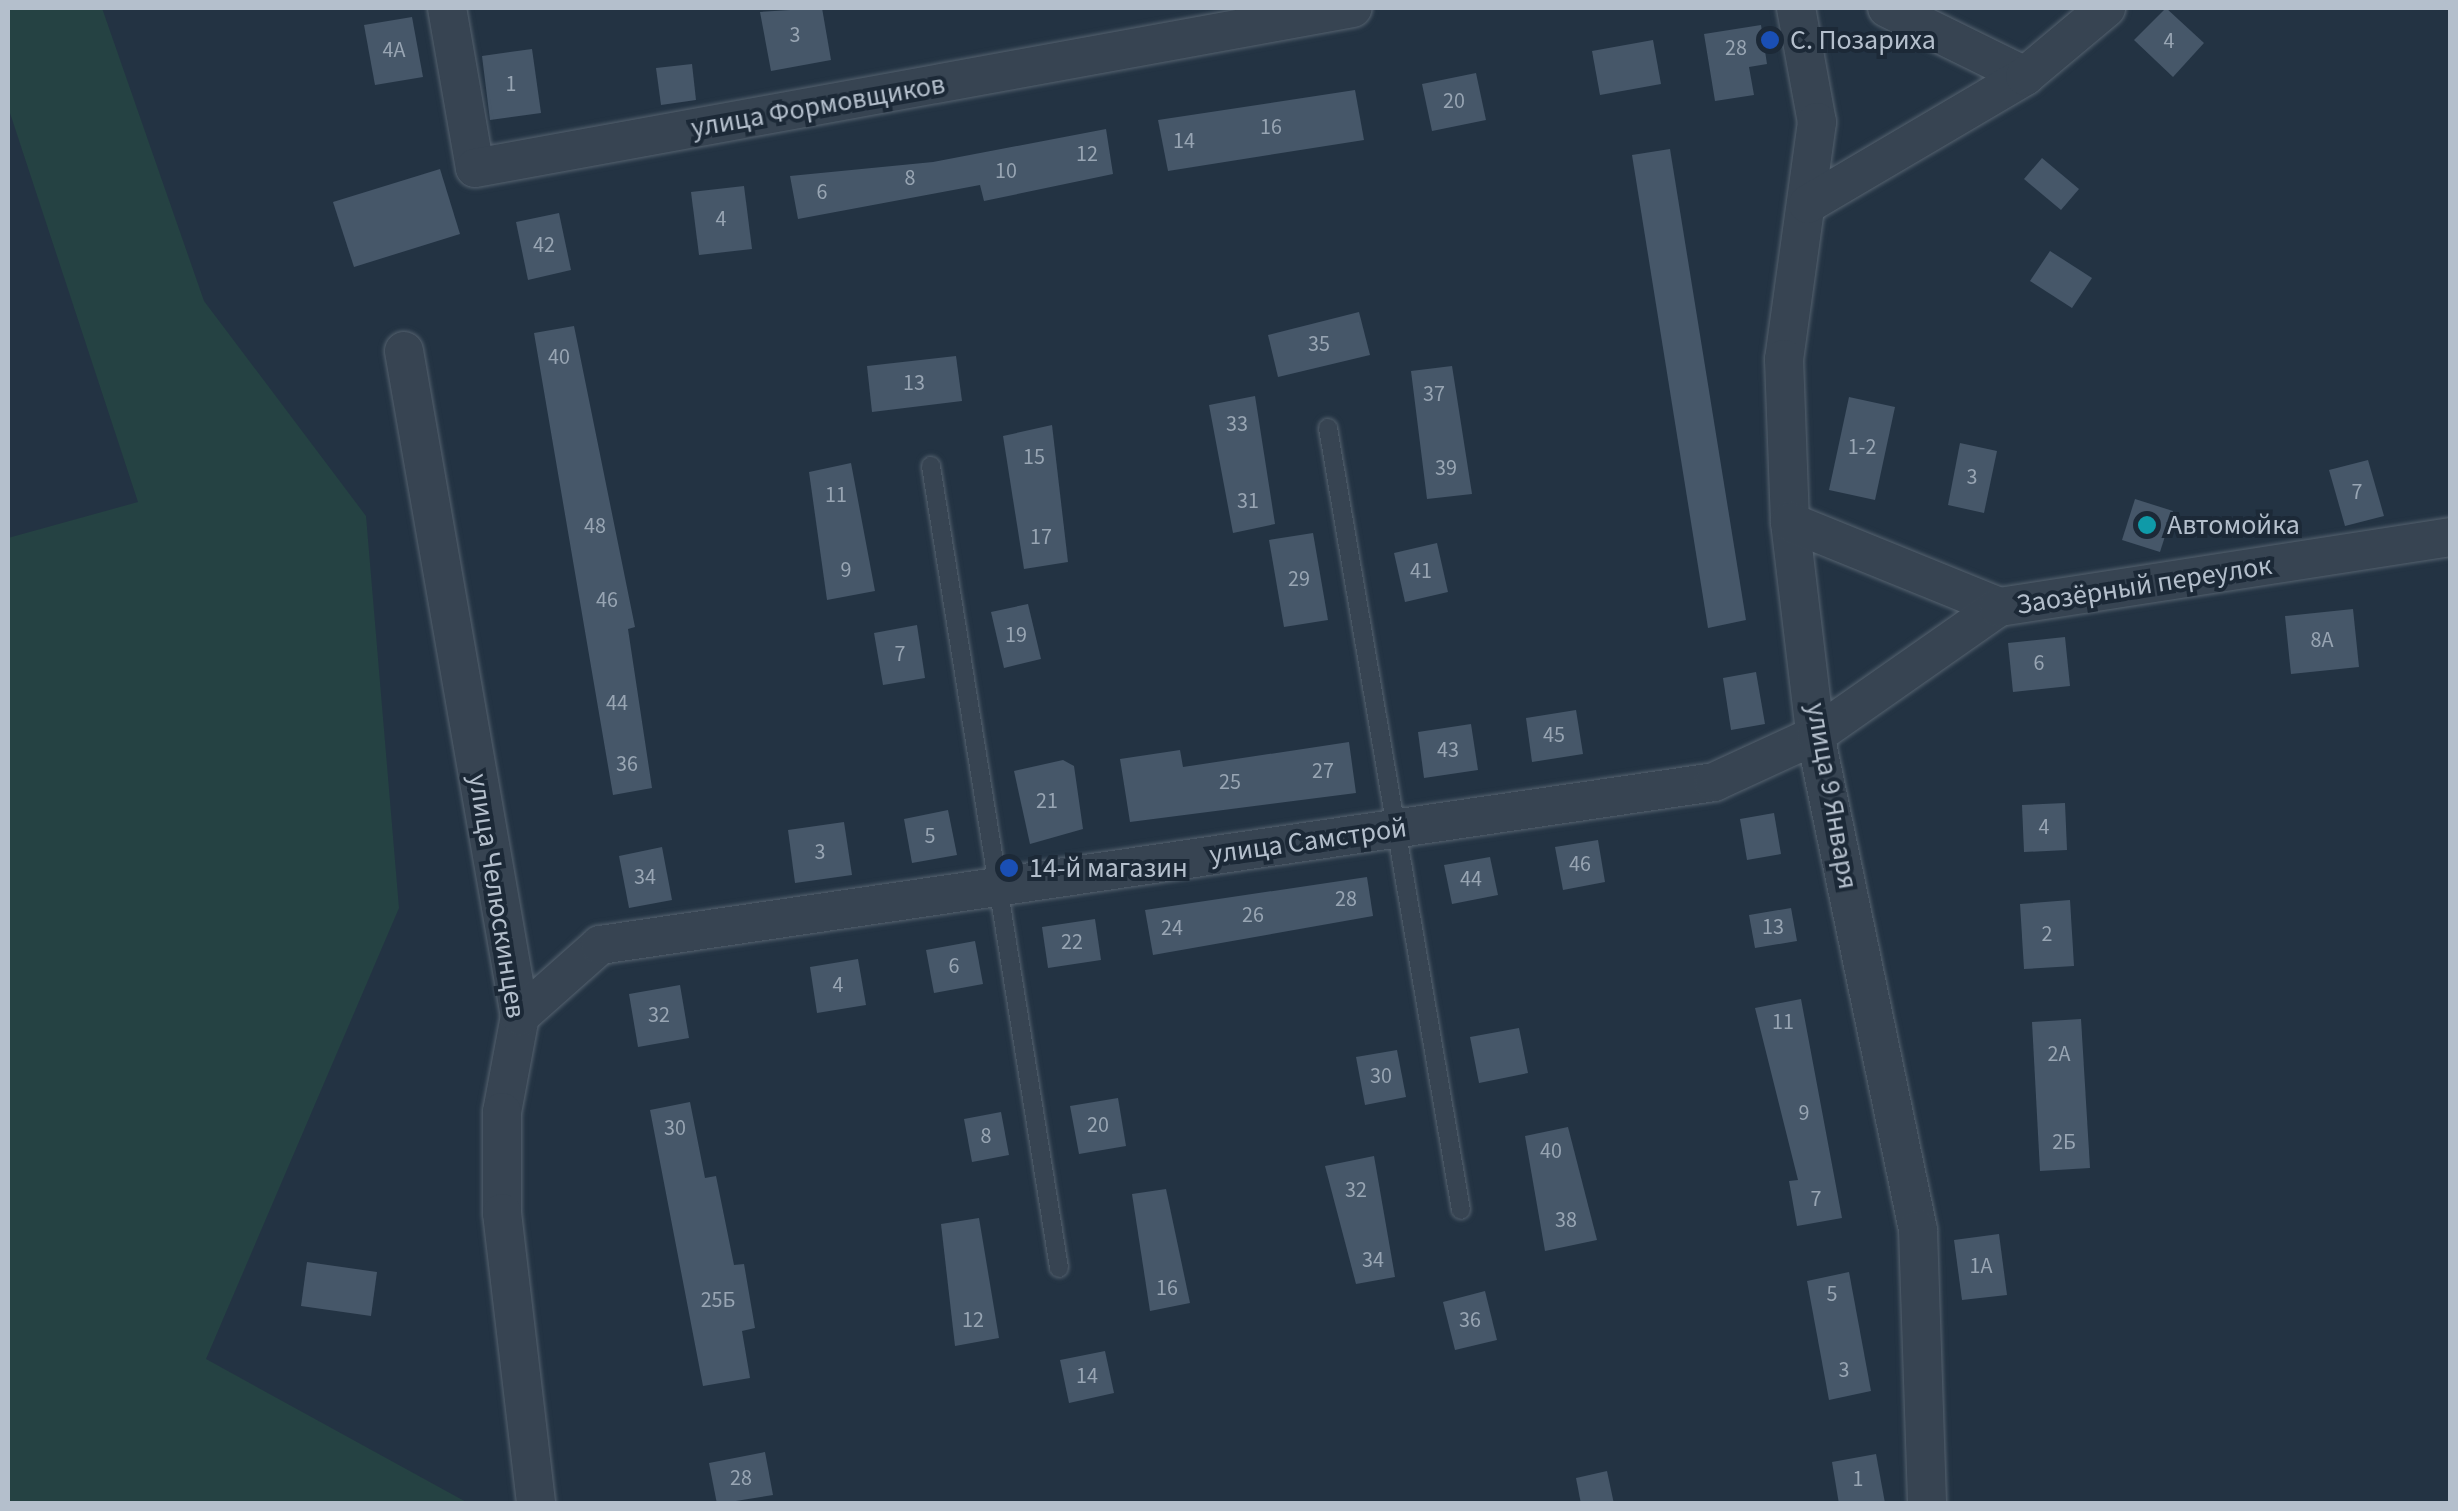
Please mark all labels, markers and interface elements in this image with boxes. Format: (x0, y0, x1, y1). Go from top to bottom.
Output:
house number: 3 (790, 23, 800, 49)
place label: С. Позариха (1790, 23, 1936, 57)
marker: С. Позариха (1759, 29, 1781, 51)
house number: 4 (2164, 29, 2174, 55)
house number: 28 (1725, 36, 1747, 62)
house number: 4А (383, 38, 405, 64)
street label: улица Формовщиков (688, 67, 948, 145)
house number: 1 (506, 72, 516, 98)
house number: 20 (1443, 89, 1465, 115)
house number: 16 (1260, 115, 1282, 141)
house number: 14 (1173, 129, 1195, 155)
house number: 12 (1076, 142, 1098, 168)
house number: 10 (995, 159, 1017, 185)
house number: 8 (905, 166, 915, 192)
house number: 6 (817, 180, 827, 206)
house number: 4 (716, 207, 726, 233)
house number: 42 (533, 233, 555, 259)
house number: 35 (1308, 332, 1330, 358)
house number: 40 (548, 345, 570, 371)
house number: 13 (903, 371, 925, 397)
house number: 37 (1423, 382, 1445, 408)
house number: 33 (1226, 412, 1248, 438)
house number: 1-2 (1848, 435, 1876, 461)
house number: 15 (1023, 445, 1045, 471)
house number: 39 (1435, 456, 1457, 482)
house number: 3 (1967, 465, 1977, 491)
house number: 7 (2352, 480, 2362, 506)
house number: 11 (825, 483, 847, 509)
house number: 31 (1237, 489, 1259, 515)
place label: Автомойка (2167, 508, 2300, 542)
house number: 48 (584, 514, 606, 540)
marker: Автомойка (2136, 514, 2158, 536)
house number: 17 (1030, 525, 1052, 551)
street label: Заозёрный переулок (2014, 548, 2274, 622)
house number: 9 (841, 558, 851, 584)
house number: 41 (1410, 559, 1432, 585)
house number: 29 (1288, 567, 1310, 593)
house number: 46 (596, 588, 618, 614)
house number: 19 (1005, 623, 1027, 649)
house number: 8А (2311, 628, 2333, 654)
house number: 7 (895, 642, 905, 668)
house number: 6 (2034, 651, 2044, 677)
house number: 44 (606, 691, 628, 717)
street label: улица 9 Января (1799, 700, 1865, 892)
house number: 45 (1543, 723, 1565, 749)
house number: 43 (1437, 738, 1459, 764)
house number: 36 (616, 752, 638, 778)
house number: 27 (1312, 759, 1334, 785)
house number: 25 (1219, 770, 1241, 796)
street label: улица Челюскинцев (461, 771, 533, 1021)
house number: 21 (1036, 789, 1058, 815)
street label: улица Самстрой (1207, 811, 1409, 871)
house number: 4 (2039, 815, 2049, 841)
house number: 5 (925, 824, 935, 850)
house number: 3 (815, 840, 825, 866)
place label: 14-й магазин (1029, 851, 1188, 885)
house number: 46 (1569, 852, 1591, 878)
marker: 14-й магазин (998, 857, 1020, 879)
house number: 34 (634, 865, 656, 891)
house number: 44 (1460, 867, 1482, 893)
house number: 28 (1335, 887, 1357, 913)
house number: 26 (1242, 903, 1264, 929)
house number: 13 (1762, 915, 1784, 941)
house number: 24 (1161, 916, 1183, 942)
house number: 2 (2042, 922, 2052, 948)
house number: 22 (1061, 930, 1083, 956)
house number: 6 (949, 954, 959, 980)
house number: 4 (833, 973, 843, 999)
house number: 32 (648, 1003, 670, 1029)
house number: 11 (1772, 1010, 1794, 1036)
house number: 2А (2048, 1042, 2070, 1068)
house number: 30 (1370, 1064, 1392, 1090)
house number: 9 (1799, 1101, 1809, 1127)
house number: 20 (1087, 1113, 1109, 1139)
house number: 30 (664, 1116, 686, 1142)
house number: 8 (981, 1124, 991, 1150)
house number: 2Б (2052, 1130, 2076, 1156)
house number: 40 (1540, 1139, 1562, 1165)
house number: 32 (1345, 1178, 1367, 1204)
house number: 7 (1811, 1187, 1821, 1213)
house number: 38 (1555, 1208, 1577, 1234)
house number: 34 (1362, 1248, 1384, 1274)
house number: 1А (1970, 1254, 1992, 1280)
house number: 16 (1156, 1276, 1178, 1302)
house number: 5 (1827, 1282, 1837, 1308)
house number: 25Б (701, 1288, 735, 1314)
house number: 12 (962, 1308, 984, 1334)
house number: 36 (1459, 1308, 1481, 1334)
house number: 3 (1839, 1358, 1849, 1384)
house number: 14 (1076, 1364, 1098, 1390)
house number: 28 (730, 1466, 752, 1492)
house number: 1 (1853, 1467, 1863, 1493)

